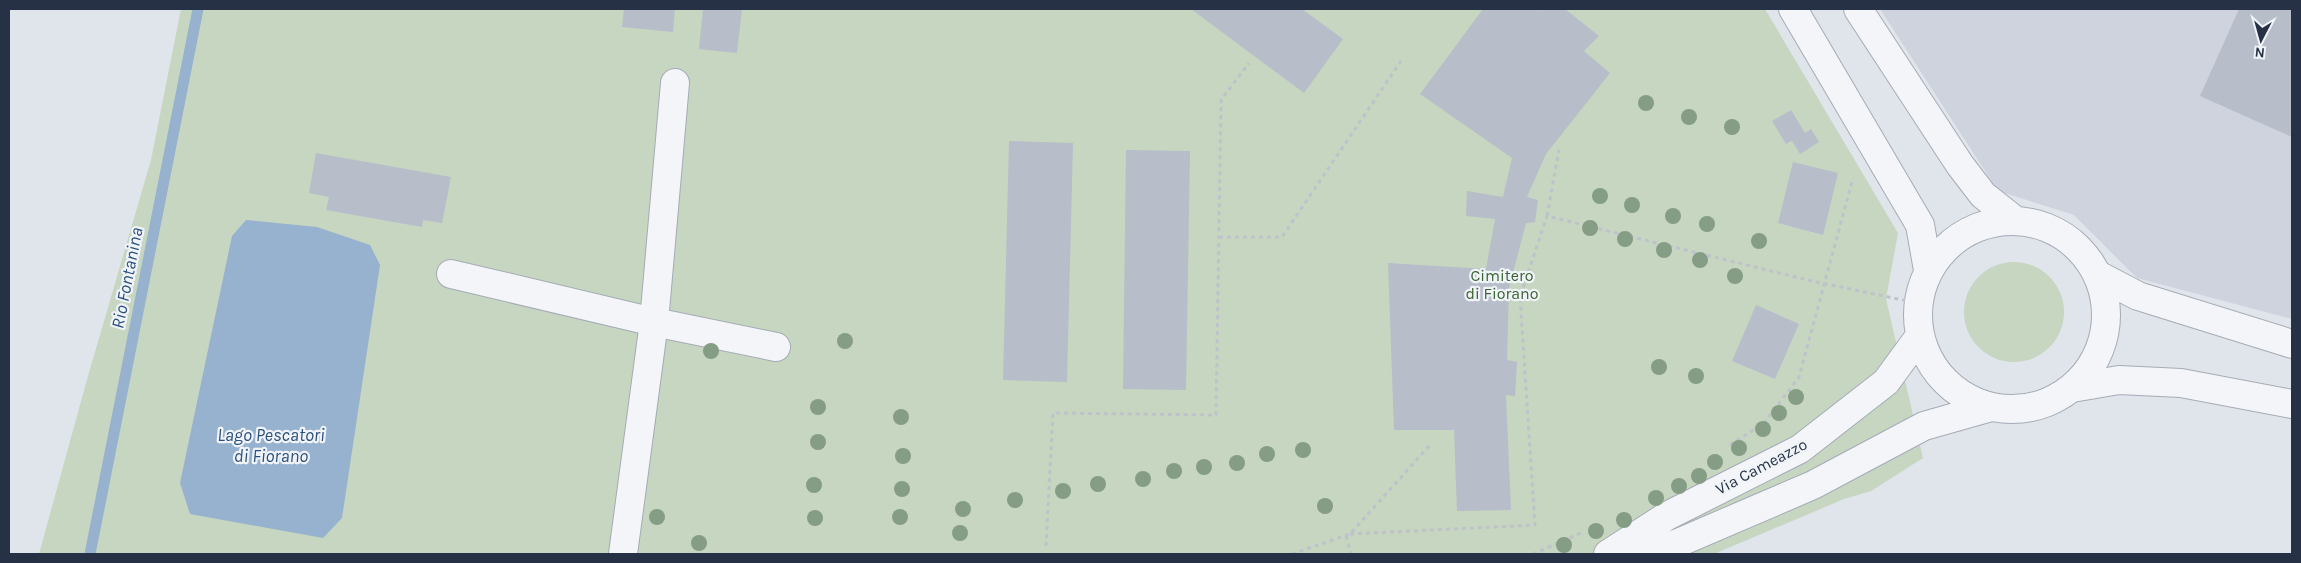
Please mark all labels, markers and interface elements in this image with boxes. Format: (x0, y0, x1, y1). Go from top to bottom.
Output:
north arrow (2236, 15, 2286, 65)
text: N (2254, 43, 2266, 61)
water label: Rio Fontanina (106, 225, 148, 331)
park label: Cimitero di Fiorano (1466, 266, 1538, 303)
water label: Lago Pescatori di Fiorano (217, 424, 325, 467)
street label: Via Cameazzo (1712, 434, 1810, 499)

